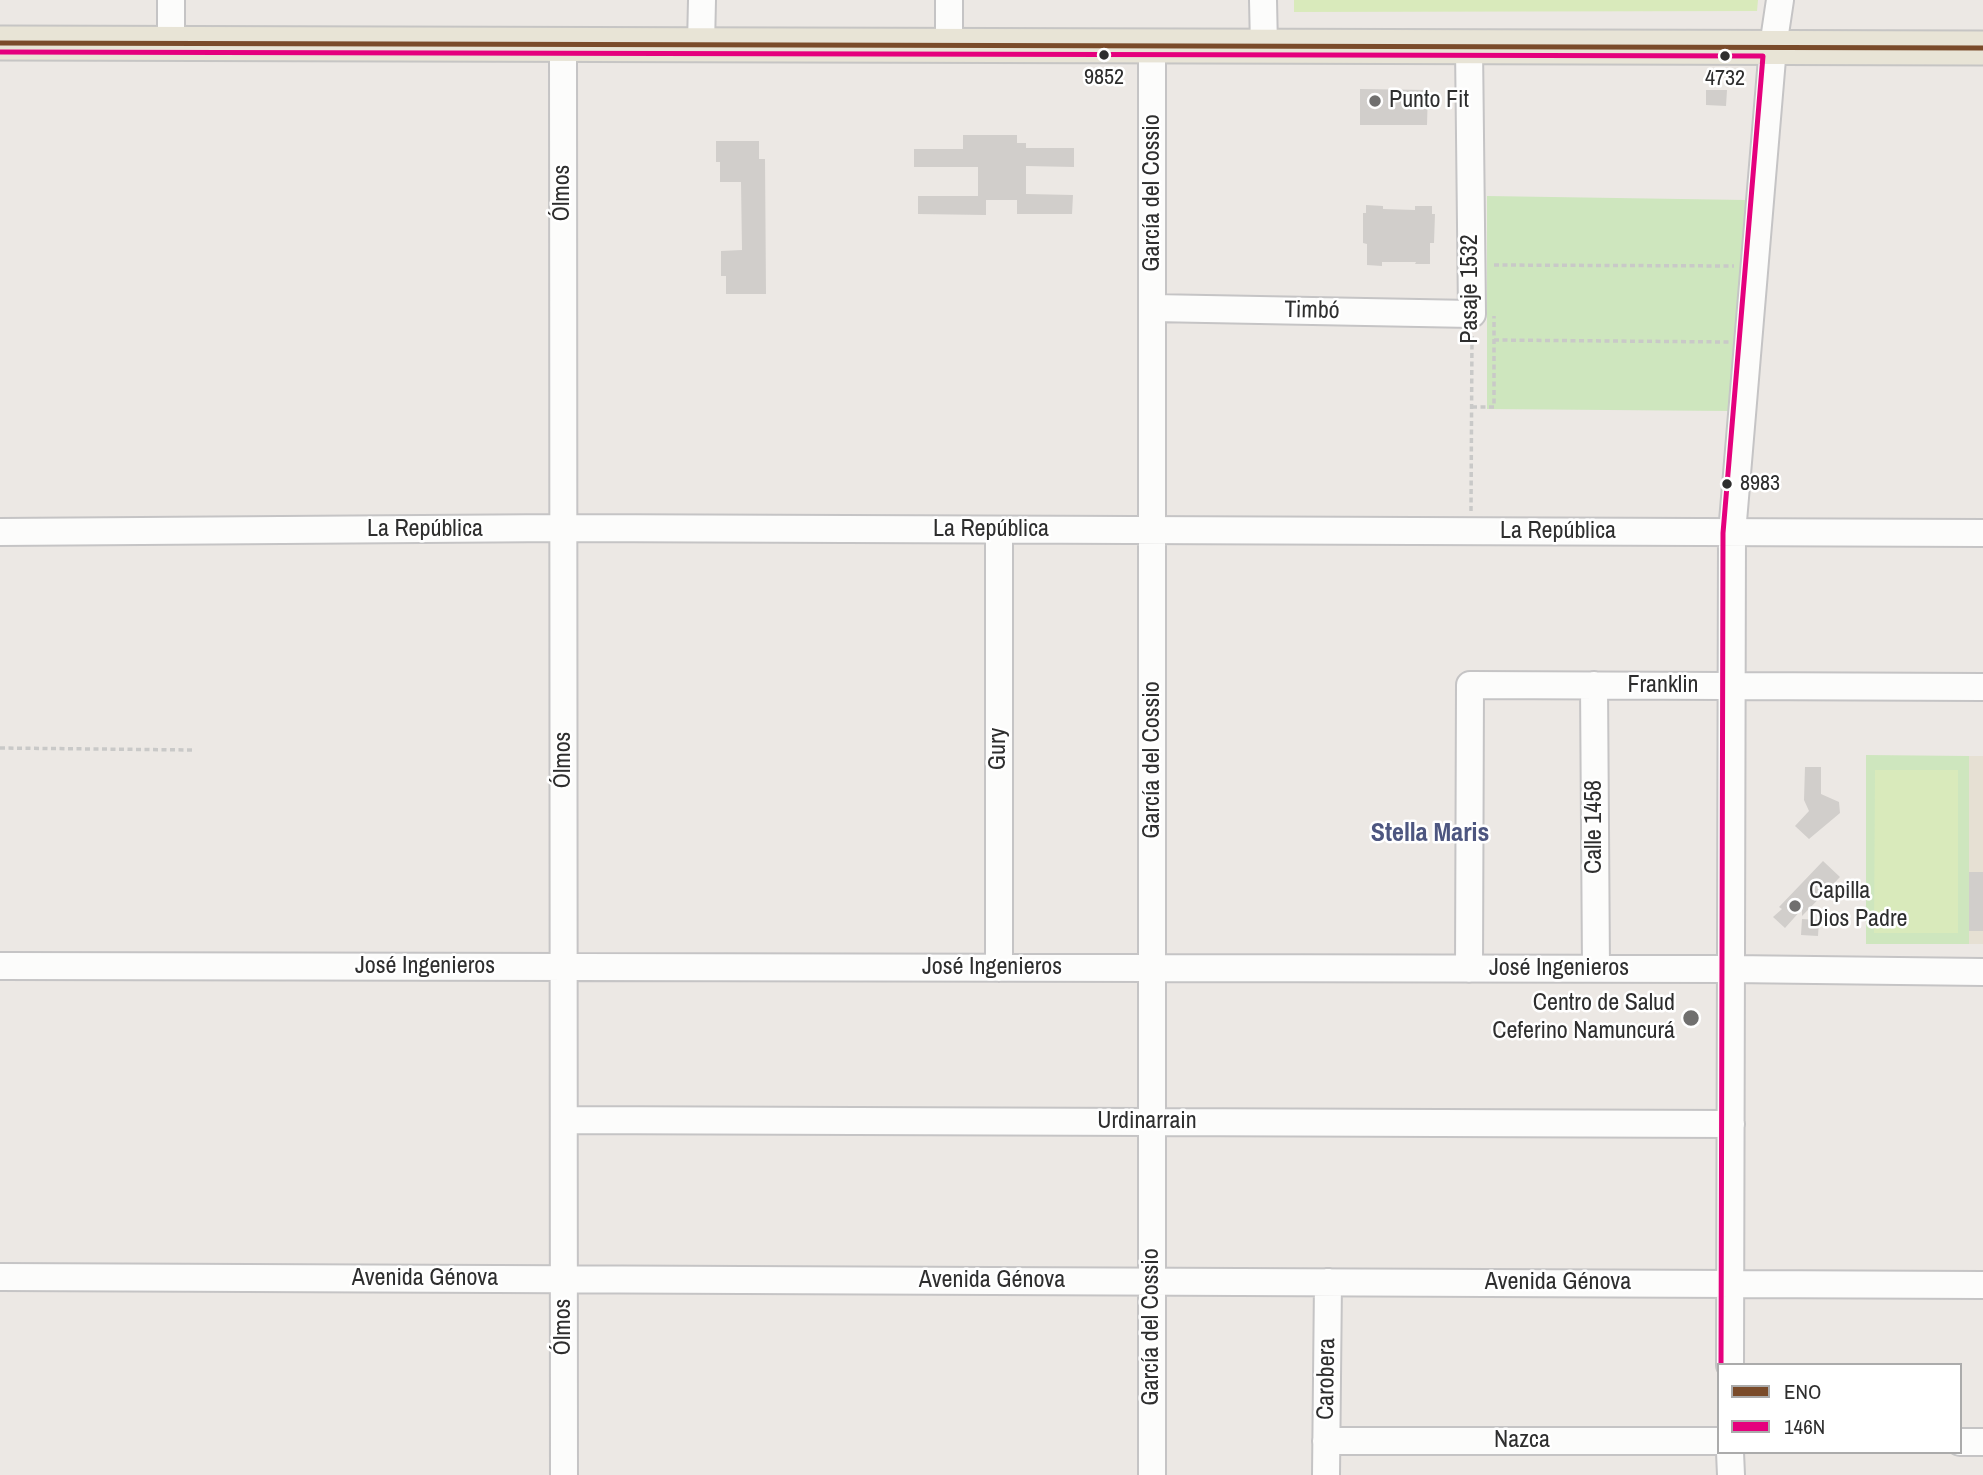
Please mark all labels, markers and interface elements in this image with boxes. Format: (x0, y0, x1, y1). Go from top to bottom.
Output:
marker: 9852 (1097, 48, 1111, 62)
marker: 4732 (1718, 49, 1732, 63)
place label: 9852 (1084, 65, 1124, 91)
place label: 4732 (1705, 66, 1745, 92)
place label: Punto Fit (1389, 87, 1469, 115)
marker: Punto Fit (1367, 93, 1383, 109)
street label: García del Cossio (1139, 114, 1167, 272)
street label: Ólmos (549, 165, 577, 221)
street label: Pasaje 1532 (1457, 234, 1485, 344)
street label: Timbó (1284, 296, 1340, 326)
place label: 8983 (1740, 471, 1780, 497)
marker: 8983 (1720, 477, 1734, 491)
street label: La República (367, 516, 483, 544)
street label: La República (933, 516, 1049, 544)
street label: La República (1500, 518, 1616, 546)
street label: Franklin (1627, 672, 1699, 700)
street label: García del Cossio (1139, 681, 1167, 839)
street label: Gury (985, 728, 1013, 770)
street label: Ólmos (550, 732, 578, 788)
street label: Calle 1458 (1581, 780, 1609, 874)
district label: Stella Maris (1371, 818, 1489, 850)
place label: Capilla Dios Padre (1809, 878, 1907, 934)
marker: Capilla Dios Padre (1787, 898, 1803, 914)
street label: José Ingenieros (355, 953, 495, 981)
street label: José Ingenieros (922, 954, 1062, 982)
street label: José Ingenieros (1489, 955, 1629, 983)
place label: Centro de Salud Ceferino Namuncurá (1492, 990, 1675, 1046)
marker: Centro de Salud Ceferino Namuncurá (1681, 1008, 1701, 1028)
street label: Urdinarrain (1097, 1108, 1197, 1136)
street label: García del Cossio (1138, 1248, 1166, 1406)
street label: Avenida Génova (352, 1265, 498, 1293)
street label: Avenida Génova (919, 1267, 1065, 1295)
street label: Avenida Génova (1485, 1269, 1631, 1297)
street label: Ólmos (550, 1299, 578, 1355)
street label: Carobera (1312, 1338, 1342, 1420)
legend (1717, 1363, 1962, 1454)
text: ENO (1784, 1377, 1821, 1406)
text: 146N (1784, 1412, 1825, 1441)
street label: Nazca (1494, 1427, 1550, 1455)

